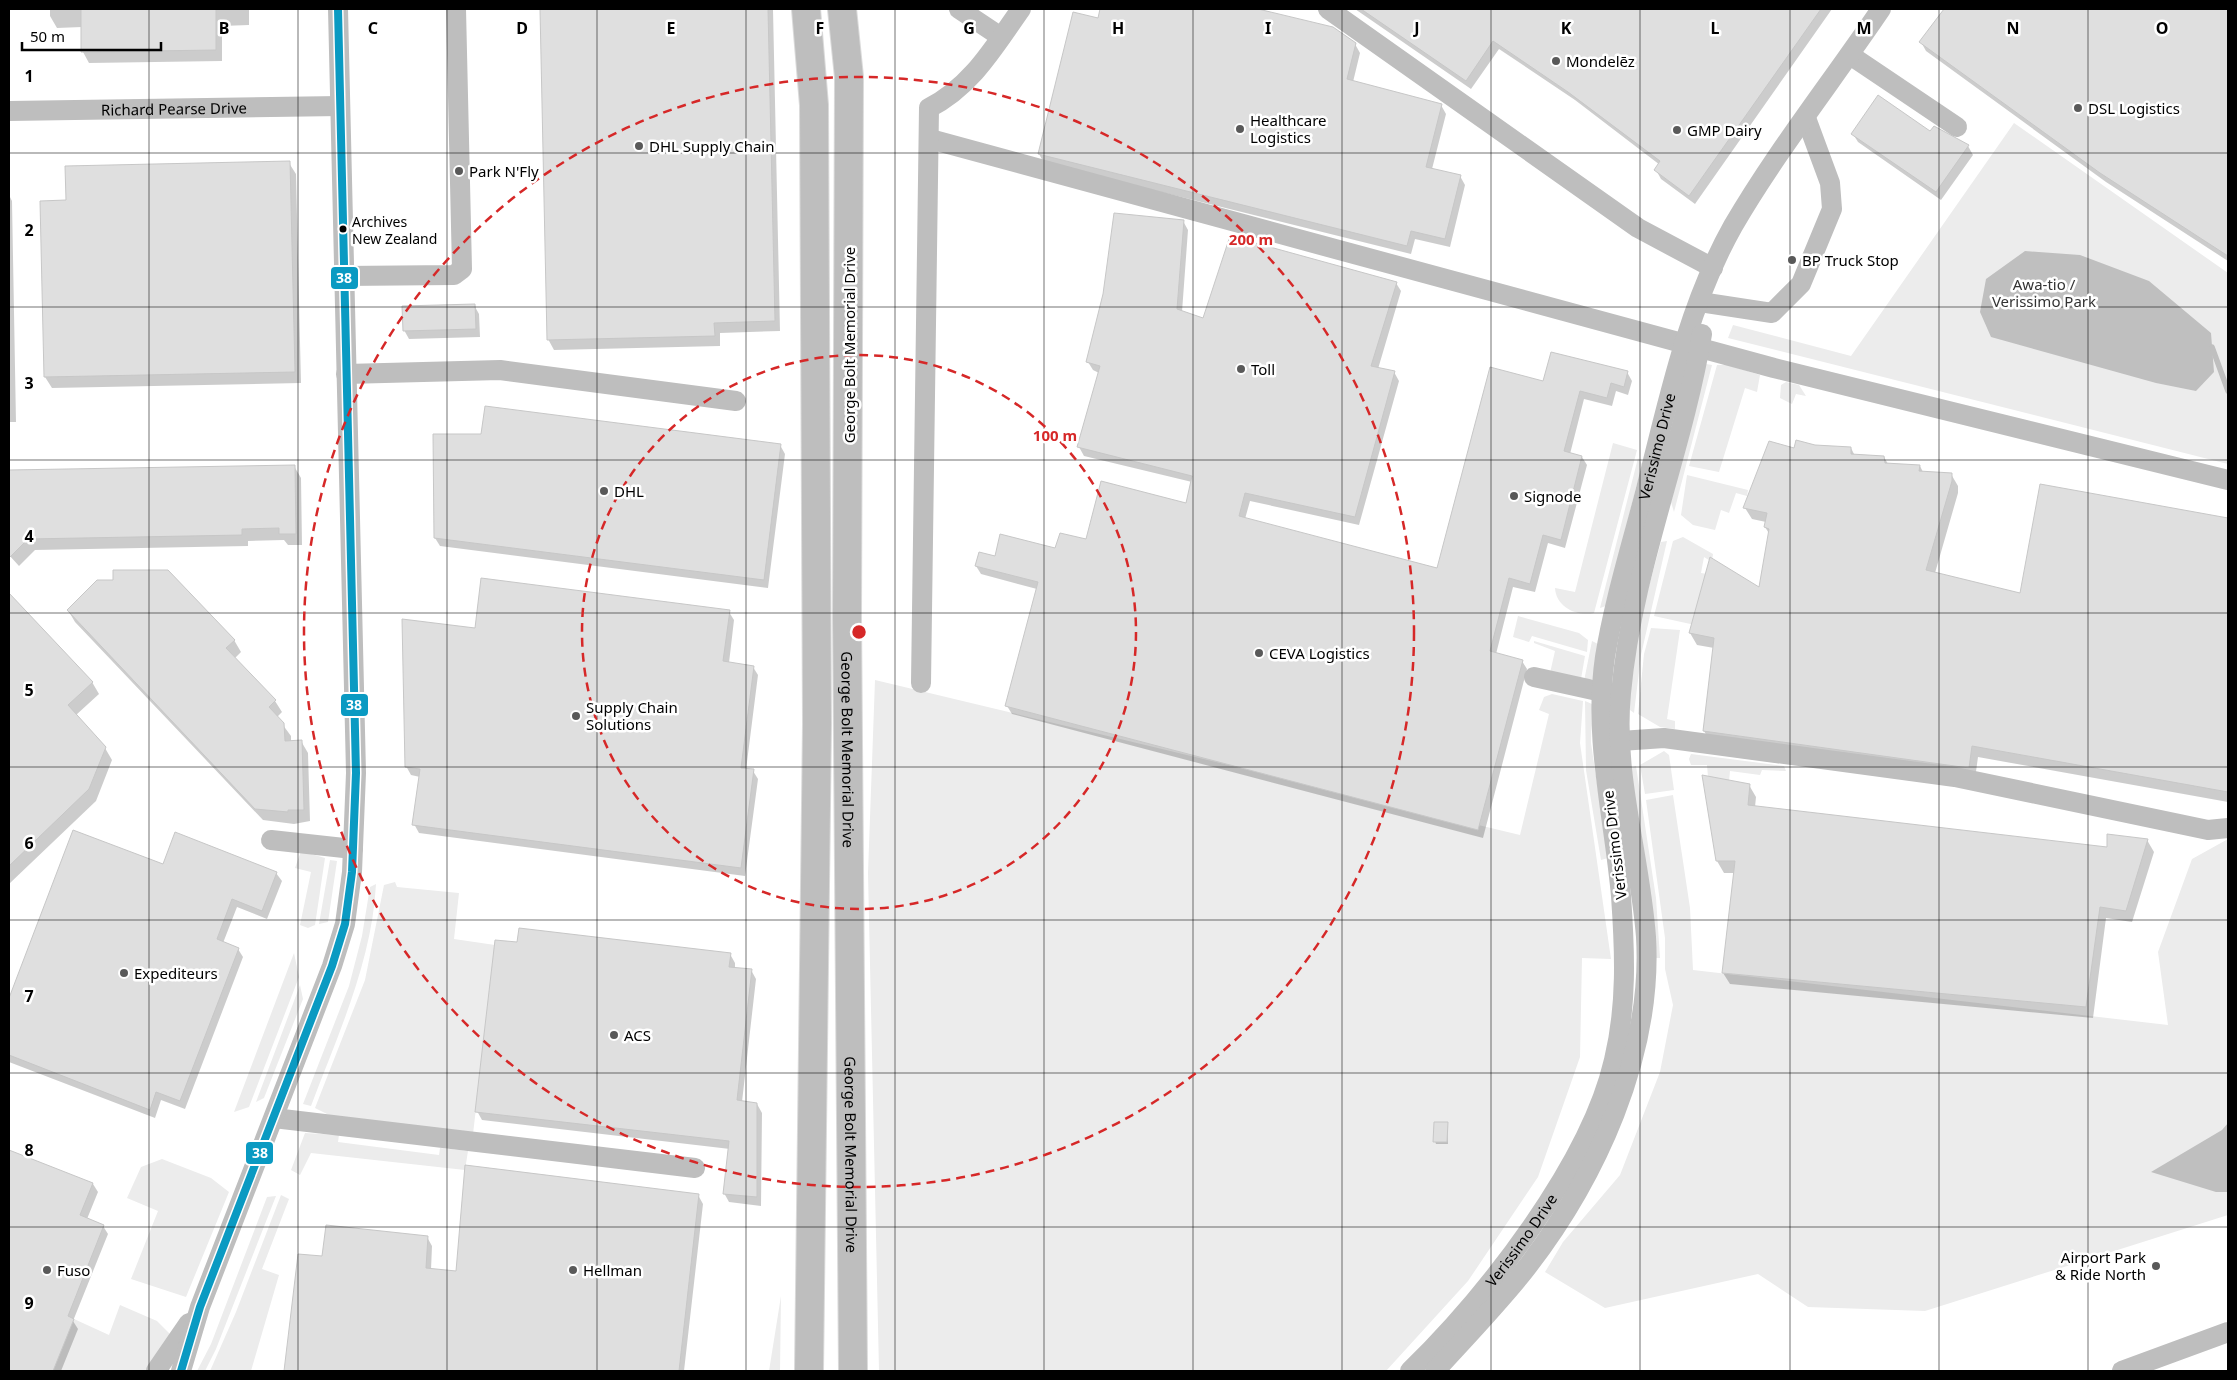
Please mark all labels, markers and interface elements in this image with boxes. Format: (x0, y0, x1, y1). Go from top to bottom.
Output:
text: B (219, 17, 229, 39)
text: C (368, 17, 378, 39)
text: D (516, 17, 528, 39)
text: E (667, 17, 676, 39)
text: F (816, 17, 824, 39)
text: G (963, 17, 975, 39)
text: H (1112, 17, 1124, 39)
text: I (1265, 17, 1271, 39)
text: J (1412, 17, 1420, 39)
text: K (1561, 17, 1572, 39)
text: L (1711, 17, 1720, 39)
text: M (1856, 17, 1872, 39)
text: N (2006, 17, 2020, 39)
text: O (2156, 17, 2168, 39)
scale bar (22, 20, 161, 52)
text: 50 m (30, 26, 65, 46)
place label: Mondelēz (1566, 51, 1635, 71)
marker: Mondelēz (1550, 55, 1562, 67)
text: 1 (24, 65, 34, 87)
street label: Richard Pearse Drive (101, 97, 247, 120)
place label: DSL Logistics (2088, 98, 2180, 118)
marker: DSL Logistics (2072, 102, 2084, 114)
place label: Healthcare Logistics (1250, 110, 1327, 147)
place label: GMP Dairy (1687, 120, 1762, 140)
marker: Healthcare Logistics (1234, 123, 1246, 135)
marker: GMP Dairy (1671, 124, 1683, 136)
place label: DHL Supply Chain (649, 136, 775, 156)
marker: DHL Supply Chain (633, 140, 645, 152)
place label: Park N'Fly (469, 161, 539, 181)
marker: Park N'Fly (453, 165, 465, 177)
place label: Archives New Zealand (352, 212, 437, 248)
text: 2 (24, 219, 34, 241)
marker: Archives New Zealand (338, 224, 348, 234)
text: 200 m (1229, 229, 1273, 249)
street label: George Bolt Memorial Drive (839, 247, 859, 443)
place label: BP Truck Stop (1802, 250, 1899, 270)
marker: BP Truck Stop (1786, 254, 1798, 266)
line badge: 38 (330, 266, 359, 290)
text: 38 (336, 268, 352, 287)
park label: Awa-tio / Verissimo Park (1992, 274, 2096, 311)
place label: Toll (1251, 359, 1275, 379)
marker: Toll (1235, 363, 1247, 375)
text: 3 (24, 372, 34, 394)
street label: Verissimo Drive (1634, 391, 1680, 502)
text: 100 m (1033, 425, 1077, 445)
place label: DHL (614, 481, 644, 501)
marker: DHL (598, 485, 610, 497)
place label: Signode (1524, 486, 1581, 506)
marker: Signode (1508, 490, 1520, 502)
text: 4 (24, 525, 34, 547)
centre of rings (850, 623, 868, 641)
place label: CEVA Logistics (1269, 643, 1370, 663)
marker: CEVA Logistics (1253, 647, 1265, 659)
street label: George Bolt Memorial Drive (837, 651, 859, 848)
text: 5 (24, 679, 34, 701)
line badge: 38 (340, 693, 369, 717)
text: 38 (346, 695, 362, 714)
place label: Supply Chain Solutions (586, 697, 678, 734)
marker: Supply Chain Solutions (570, 710, 582, 722)
street label: Verissimo Drive (1597, 789, 1631, 901)
text: 6 (24, 832, 34, 854)
place label: Expediteurs (134, 963, 218, 983)
marker: Expediteurs (118, 967, 130, 979)
text: 7 (24, 985, 34, 1007)
place label: ACS (624, 1025, 651, 1045)
marker: ACS (608, 1029, 620, 1041)
street label: George Bolt Memorial Drive (840, 1056, 862, 1253)
text: 8 (24, 1139, 34, 1161)
line badge: 38 (245, 1141, 274, 1165)
text: 38 (252, 1143, 268, 1162)
street label: Verissimo Drive (1481, 1190, 1561, 1290)
place label: Airport Park & Ride North (2055, 1247, 2146, 1284)
place label: Fuso (57, 1260, 90, 1280)
place label: Hellman (583, 1260, 642, 1280)
marker: Airport Park & Ride North (2150, 1260, 2162, 1272)
marker: Fuso (41, 1264, 53, 1276)
marker: Hellman (567, 1264, 579, 1276)
text: 9 (24, 1292, 34, 1314)

